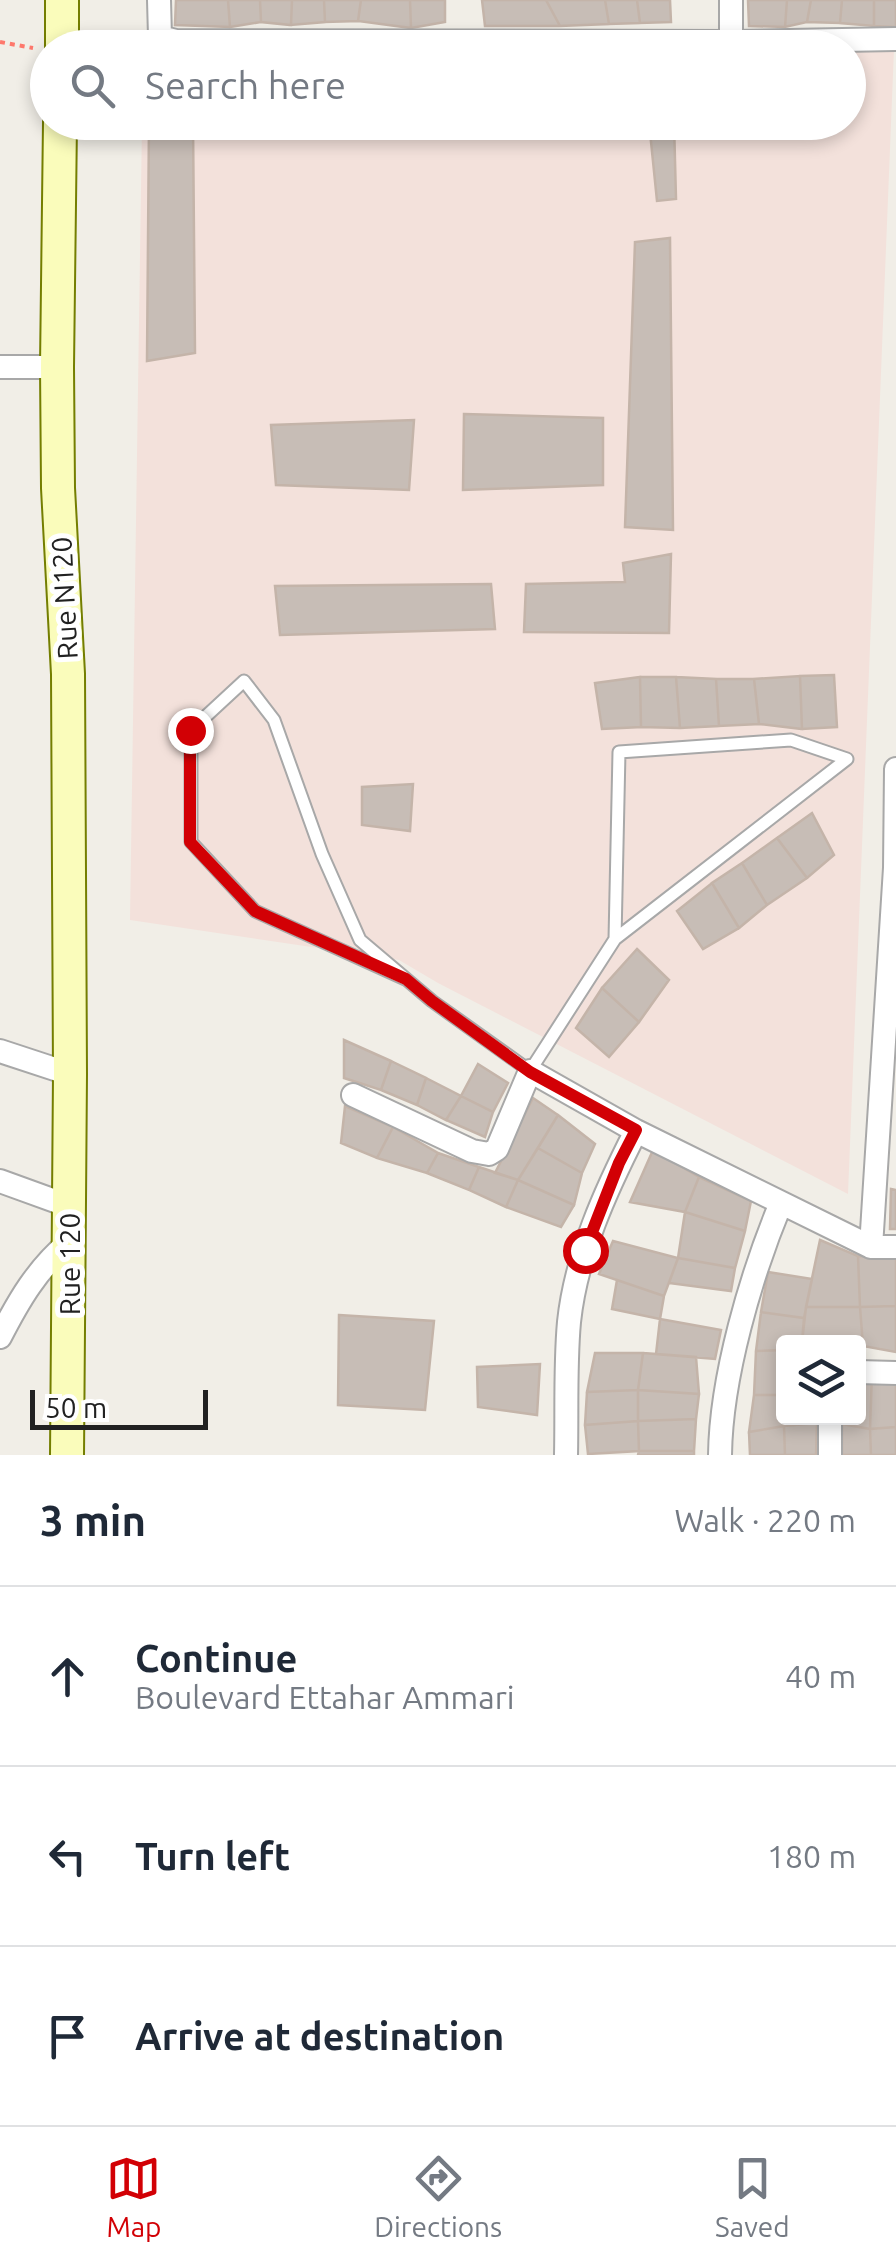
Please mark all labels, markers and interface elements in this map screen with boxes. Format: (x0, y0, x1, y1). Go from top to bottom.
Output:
search box (30, 30, 866, 140)
icon: search (65, 58, 120, 113)
text: Search here (145, 64, 346, 106)
street label: Rue N120 (45, 536, 83, 660)
route end (168, 708, 214, 754)
street label: Rue 120 (54, 1213, 85, 1315)
route start (563, 1228, 609, 1274)
map controls (776, 1335, 866, 1425)
button: layers (776, 1335, 866, 1425)
scale bar (30, 1385, 208, 1430)
text: 50 m (45, 1392, 107, 1423)
text: 3 min (40, 1497, 146, 1544)
text: Walk · 220 m (674, 1502, 856, 1538)
text: Continue (135, 1637, 297, 1679)
icon: ahead (40, 1649, 95, 1704)
text: 40 m (785, 1658, 856, 1694)
text: Boulevard Ettahar Ammari (135, 1679, 515, 1715)
icon: left (40, 1829, 95, 1884)
text: Turn left (135, 1835, 290, 1877)
text: 180 m (767, 1838, 856, 1874)
icon: arrive (40, 2009, 95, 2064)
text: Arrive at destination (135, 2015, 504, 2057)
tab: Map (106, 2151, 162, 2242)
tab: Directions (374, 2151, 502, 2242)
tab: Saved (715, 2151, 790, 2242)

